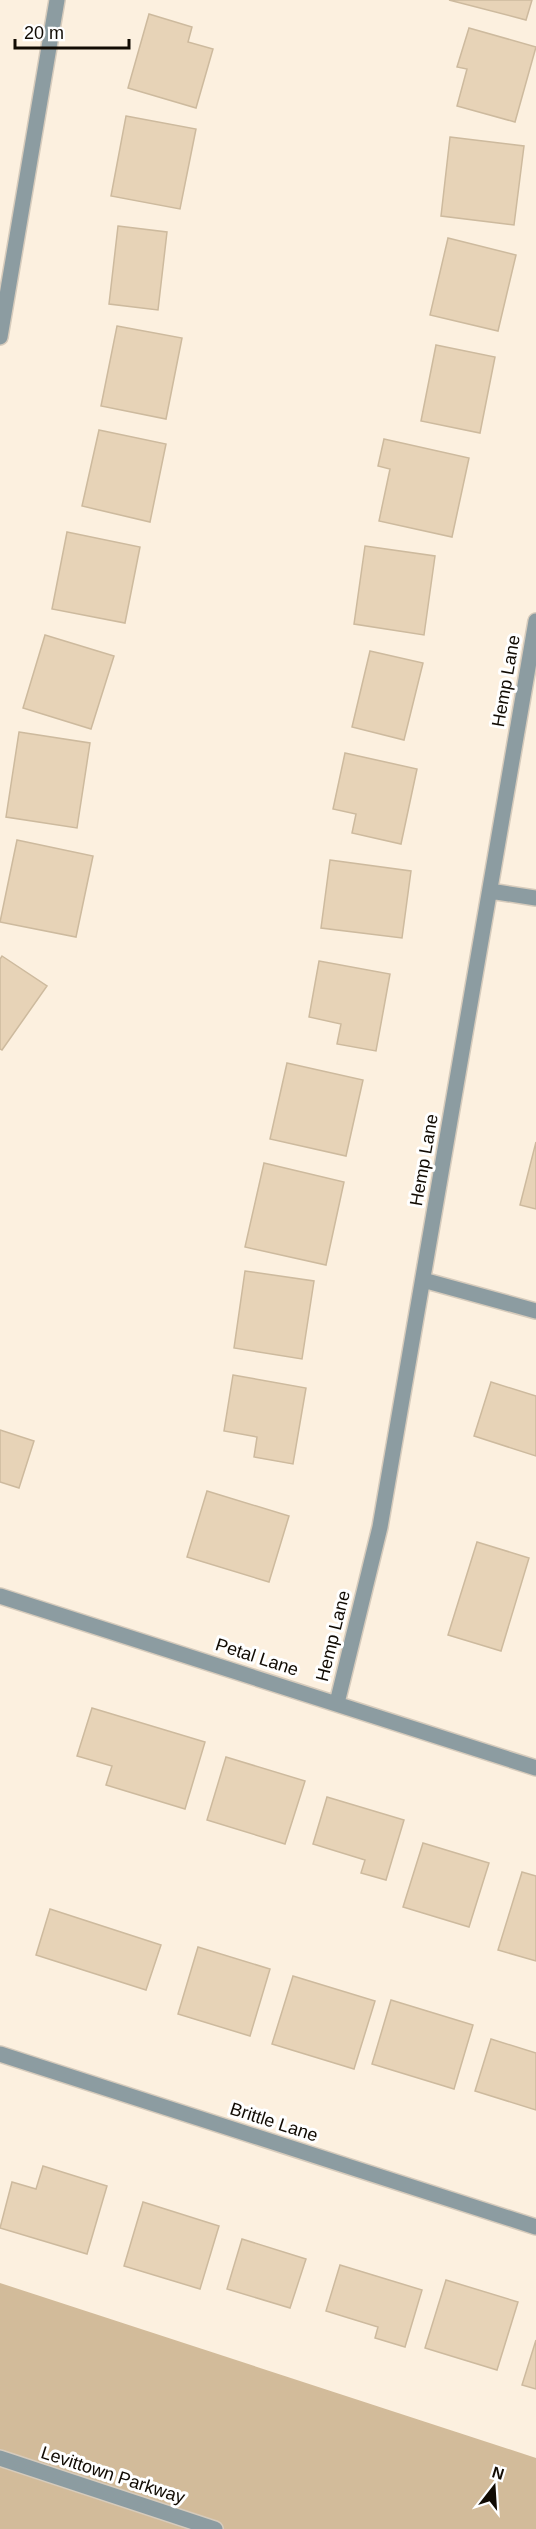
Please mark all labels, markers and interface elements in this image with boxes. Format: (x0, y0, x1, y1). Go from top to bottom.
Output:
scale bar (15, 12, 129, 50)
text: 20 m (24, 23, 64, 43)
street label: Hemp Lane (488, 633, 524, 729)
street label: Hemp Lane (406, 1112, 442, 1208)
street label: Hemp Lane (312, 1588, 354, 1684)
street label: Petal Lane (213, 1634, 301, 1680)
street label: Brittle Lane (228, 2098, 320, 2146)
street label: Levittown Parkway (39, 2442, 187, 2508)
north arrow (464, 2457, 524, 2517)
text: N (490, 2463, 506, 2483)

